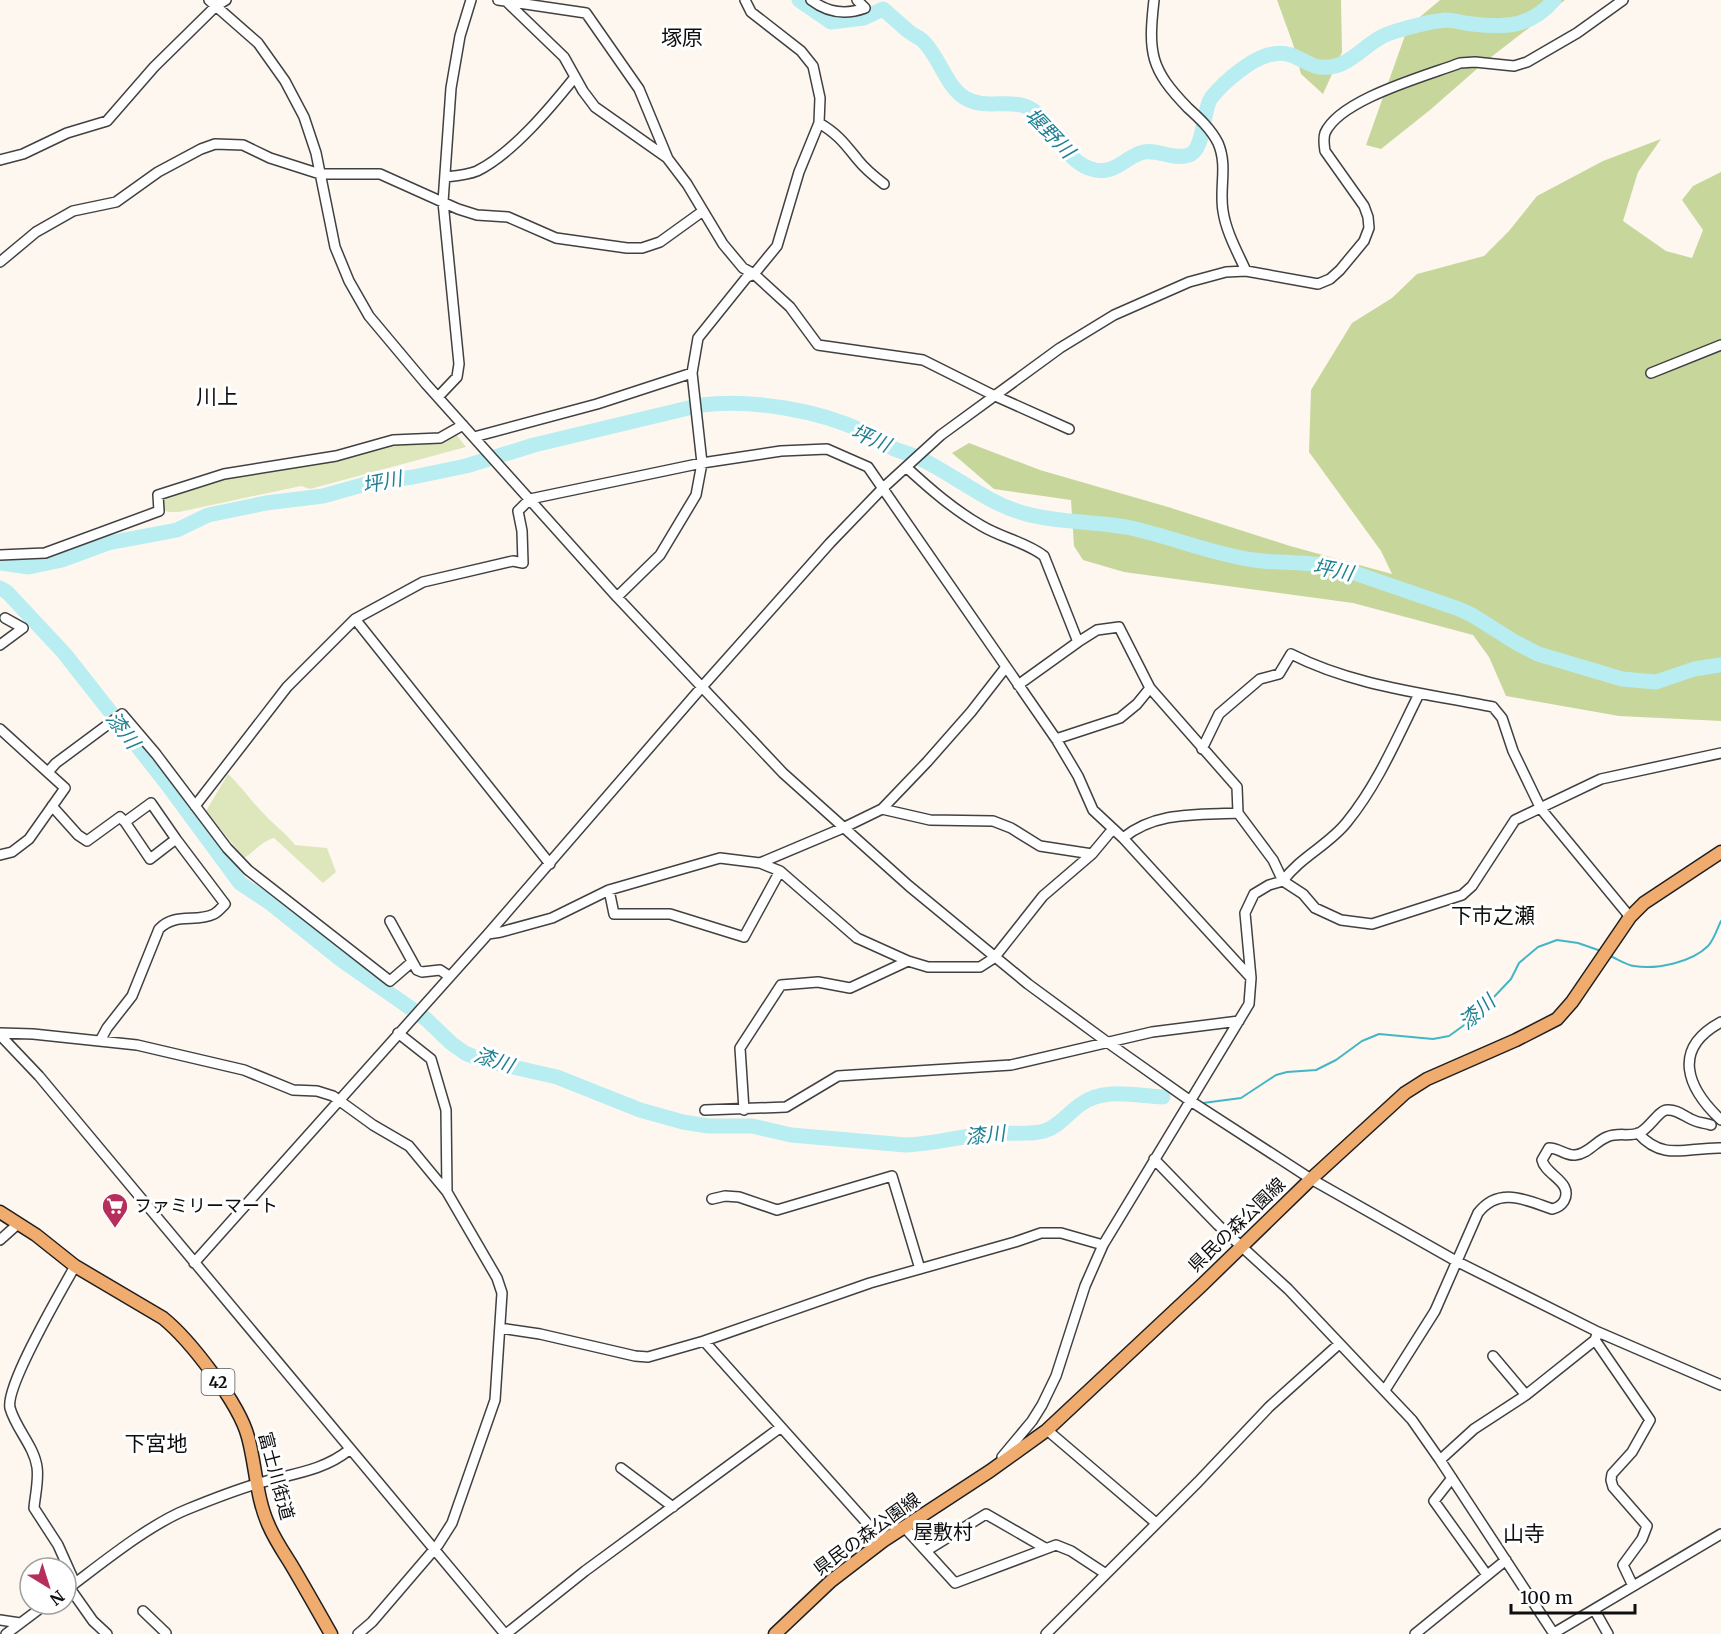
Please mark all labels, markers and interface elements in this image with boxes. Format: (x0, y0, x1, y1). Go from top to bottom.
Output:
district label: 塚原 (661, 24, 703, 51)
water label: 堰野川 (1021, 102, 1082, 164)
district label: 川上 (196, 383, 238, 410)
water label: 坪川 (848, 418, 896, 458)
water label: 坪川 (360, 465, 406, 498)
water label: 坪川 (1311, 553, 1357, 586)
water label: 漆川 (101, 706, 147, 755)
district label: 下市之瀬 (1451, 902, 1535, 929)
water label: 漆川 (1453, 988, 1501, 1034)
water label: 漆川 (471, 1041, 519, 1078)
water label: 漆川 (964, 1120, 1008, 1149)
street label: 県民の森公園線 (1183, 1173, 1290, 1277)
supermarket icon: ファミリーマート (100, 1191, 130, 1229)
place label: ファミリーマート (134, 1194, 278, 1217)
road number: 42 (202, 1369, 234, 1395)
street label: 富士川街道 (254, 1429, 299, 1522)
district label: 下宮地 (125, 1430, 188, 1457)
street label: 県民の森公園線 (809, 1487, 924, 1580)
district label: 屋敷村 (913, 1519, 973, 1544)
district label: 山寺 (1503, 1520, 1545, 1547)
north arrow (18, 1556, 78, 1616)
scale bar (1511, 1577, 1636, 1615)
text: N (46, 1586, 68, 1610)
text: 100 m (1520, 1586, 1573, 1609)

